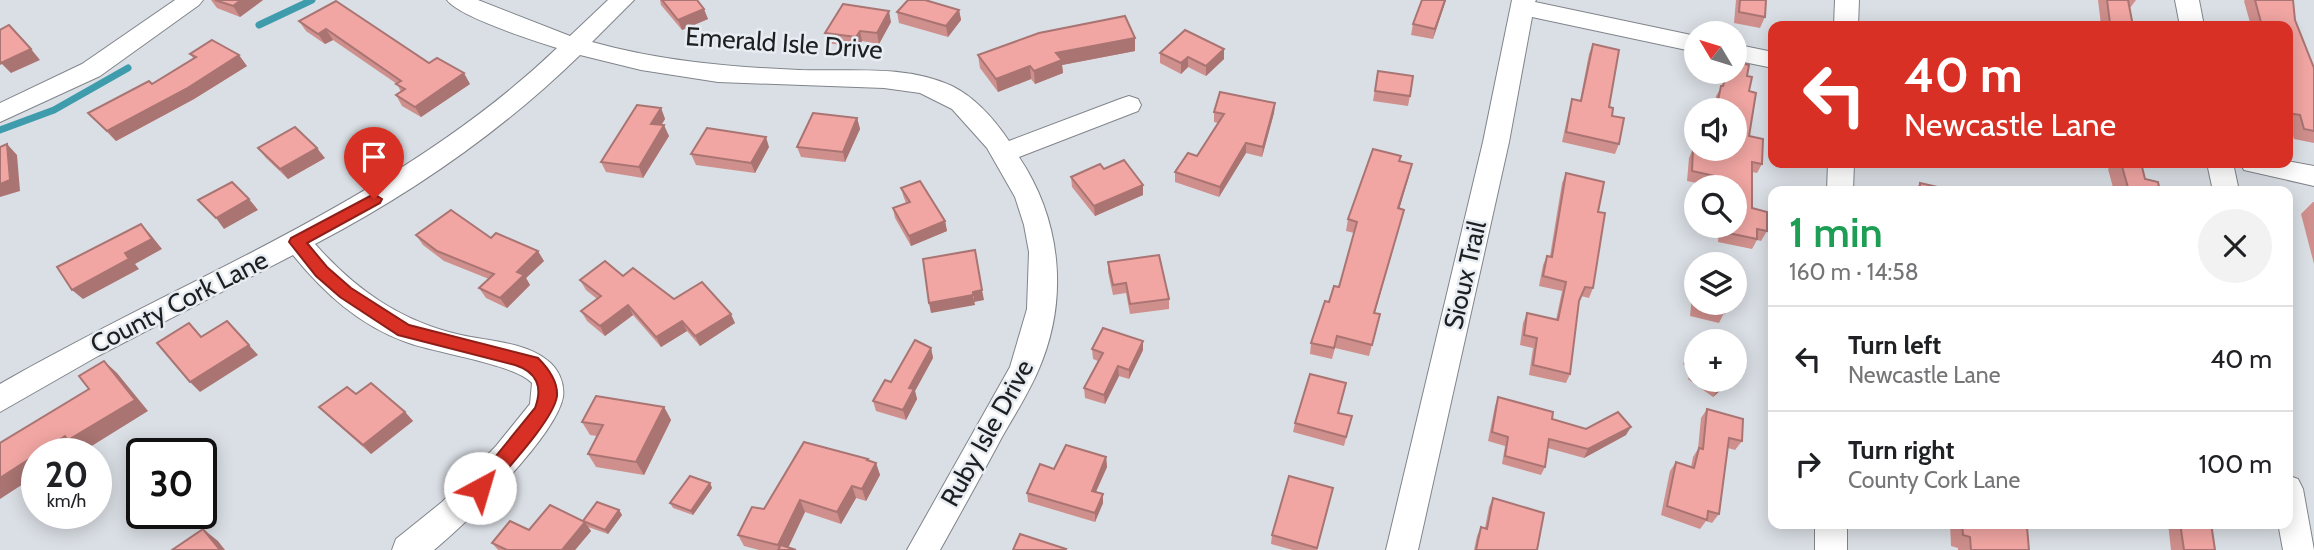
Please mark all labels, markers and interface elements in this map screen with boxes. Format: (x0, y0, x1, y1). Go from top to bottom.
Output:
street label: Emerald Isle Drive (684, 20, 884, 66)
north arrow (1684, 21, 1746, 84)
map controls (1684, 21, 1747, 392)
text: 40 m (1904, 45, 2023, 104)
icon: left (1789, 49, 1880, 140)
button: sound (1684, 98, 1747, 161)
text: Newcastle Lane (1904, 105, 2116, 144)
pin (344, 127, 404, 199)
icon: arrive (355, 138, 393, 176)
button: search (1684, 175, 1747, 238)
text: 1 min (1789, 206, 1883, 258)
button: close (2198, 209, 2272, 283)
street label: Sioux Trail (1437, 218, 1493, 332)
street label: County Cork Lane (85, 244, 273, 360)
button: layers (1684, 252, 1747, 315)
text: 160 m · 14:58 (1789, 258, 1919, 286)
button: + (1684, 329, 1747, 392)
text: Turn left (1848, 329, 1941, 361)
icon: left (1789, 340, 1827, 378)
text: 40 m (2210, 343, 2272, 375)
street label: Ruby Isle Drive (934, 354, 1040, 512)
text: Newcastle Lane (1848, 361, 2000, 389)
text: Turn right (1848, 434, 1954, 466)
speed limit sign: 30 (126, 438, 217, 529)
icon: right (1789, 445, 1827, 483)
text: 100 m (2199, 448, 2272, 480)
position arrow (443, 451, 517, 525)
text: 20 (45, 453, 88, 496)
text: County Cork Lane (1848, 466, 2020, 494)
text: km/h (47, 490, 86, 512)

